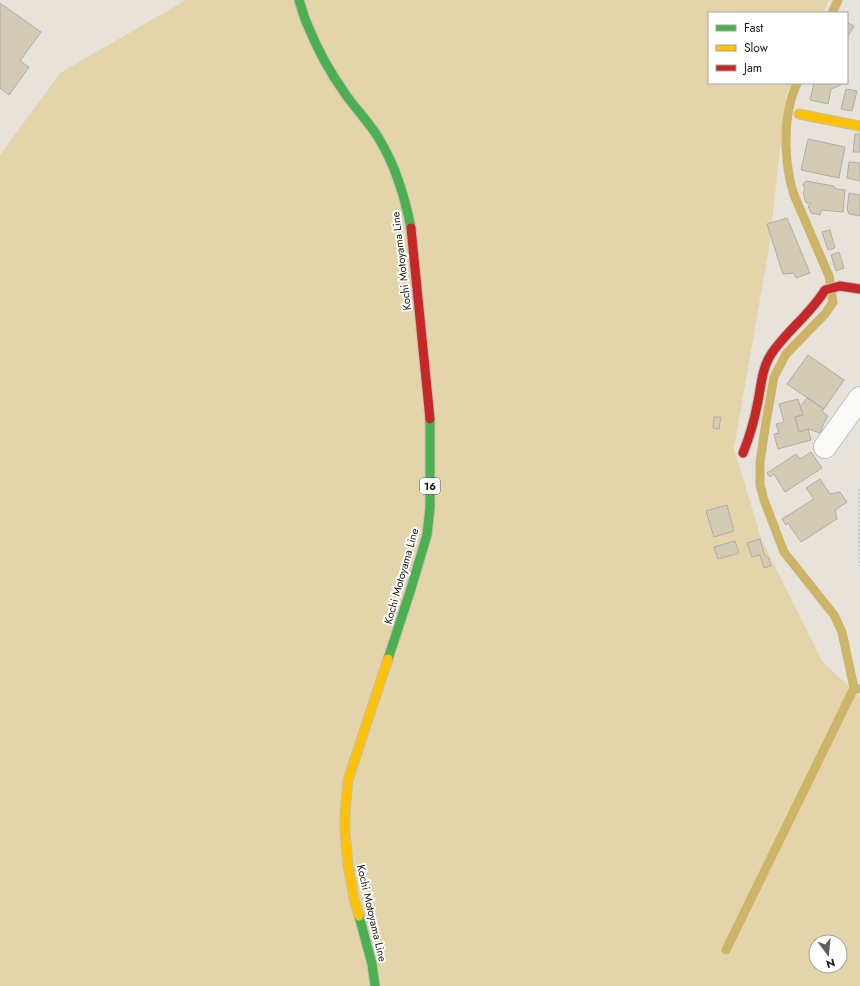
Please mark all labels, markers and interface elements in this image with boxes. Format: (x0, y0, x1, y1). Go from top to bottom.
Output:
legend (708, 12, 848, 84)
text: Fast (744, 19, 763, 37)
text: Slow (744, 39, 769, 57)
text: Jam (742, 59, 762, 77)
street label: Kochi Motoyama Line (387, 211, 415, 311)
road number: 16 (420, 478, 440, 494)
street label: Kochi Motoyama Line (380, 526, 422, 626)
street label: Kochi Motoyama Line (353, 863, 391, 963)
north arrow (808, 934, 848, 974)
text: N (824, 955, 837, 973)

